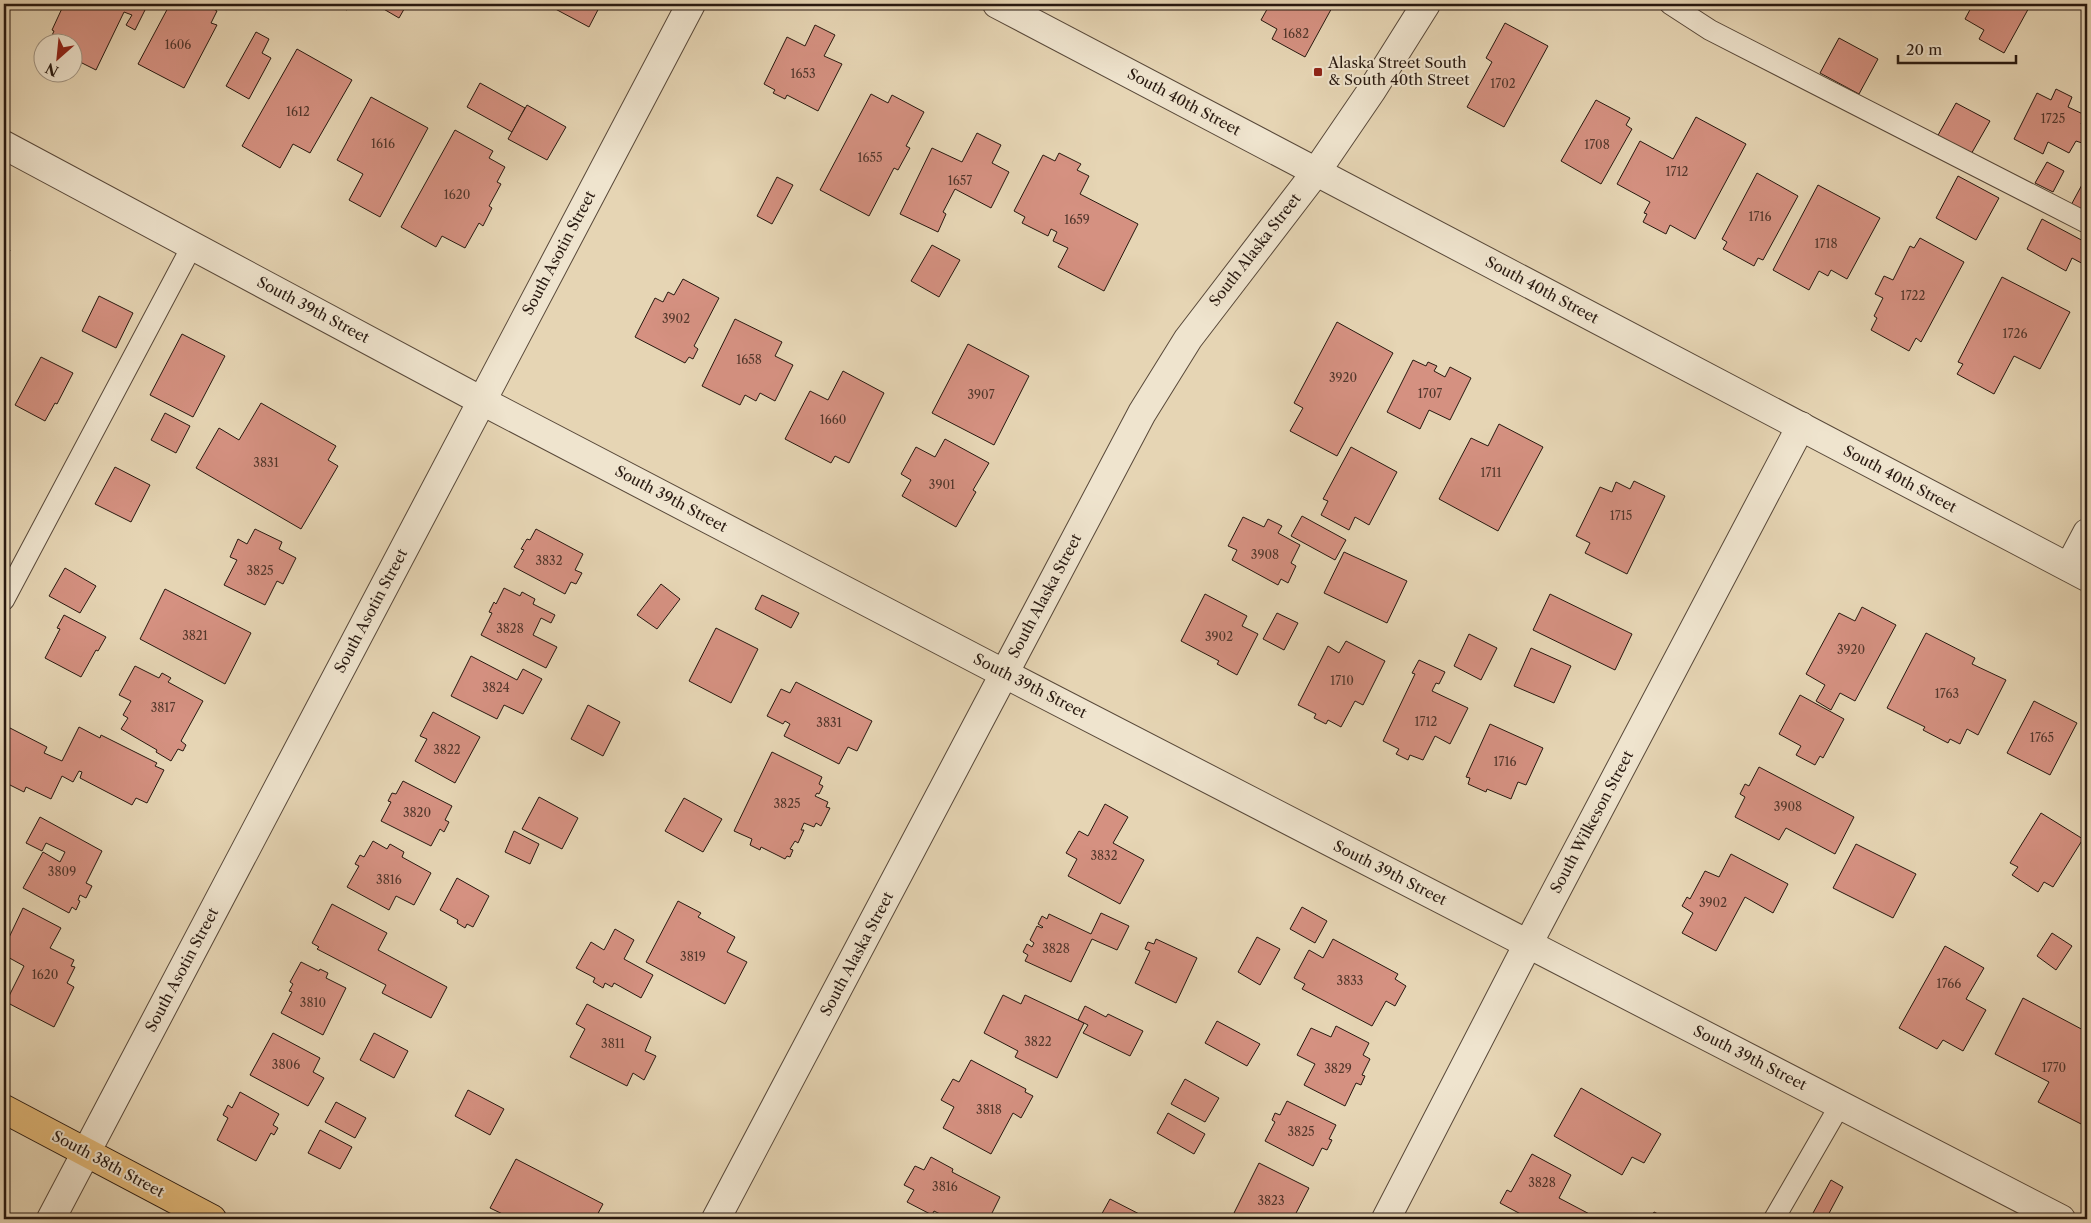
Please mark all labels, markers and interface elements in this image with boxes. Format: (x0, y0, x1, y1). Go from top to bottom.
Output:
house number: 1682 (1283, 26, 1309, 41)
north arrow (32, 32, 82, 82)
scale bar (1898, 32, 2016, 64)
house number: 1606 (165, 37, 191, 52)
text: 20 m (1906, 40, 1942, 59)
place label: Alaska Street South & South 40th Street (1327, 53, 1470, 89)
text: N (43, 59, 62, 80)
street label: South 40th Street (1124, 64, 1245, 140)
house number: 1653 (790, 66, 816, 81)
marker: Alaska Street South & South 40th Street (1312, 66, 1324, 78)
house number: 1702 (1490, 76, 1516, 91)
house number: 1612 (286, 104, 310, 119)
house number: 1725 (2041, 111, 2065, 126)
house number: 1616 (371, 136, 395, 151)
house number: 1708 (1584, 137, 1610, 152)
house number: 1655 (857, 150, 883, 165)
house number: 1712 (1666, 164, 1689, 179)
house number: 1657 (948, 173, 972, 188)
house number: 1620 (444, 187, 470, 202)
street label: South Asotin Street (518, 187, 600, 318)
street label: South Alaska Street (1205, 189, 1305, 310)
house number: 1716 (1748, 209, 1772, 224)
house number: 1659 (1064, 212, 1090, 227)
house number: 1718 (1814, 236, 1838, 251)
street label: South 40th Street (1482, 252, 1603, 328)
street label: South 39th Street (254, 272, 373, 347)
house number: 1722 (1901, 288, 1925, 303)
house number: 3902 (662, 311, 690, 326)
house number: 1726 (2003, 326, 2027, 341)
house number: 1658 (736, 352, 762, 367)
house number: 3920 (1329, 370, 1357, 385)
house number: 1707 (1418, 386, 1442, 401)
house number: 3907 (967, 387, 995, 402)
house number: 1660 (820, 412, 846, 427)
street label: South 40th Street (1840, 441, 1961, 517)
house number: 3831 (253, 455, 279, 470)
street label: South 39th Street (612, 461, 731, 536)
house number: 1711 (1480, 465, 1502, 480)
house number: 3901 (929, 477, 955, 492)
house number: 1715 (1610, 508, 1632, 523)
street label: South Alaska Street (1004, 530, 1086, 661)
street label: South Asotin Street (330, 545, 412, 676)
house number: 3908 (1251, 547, 1279, 562)
house number: 3832 (535, 553, 563, 568)
house number: 3825 (246, 563, 274, 578)
house number: 3828 (496, 621, 524, 636)
house number: 3821 (182, 628, 208, 643)
house number: 3902 (1205, 629, 1233, 644)
house number: 3920 (1837, 642, 1865, 657)
street label: South 39th Street (971, 649, 1091, 723)
house number: 1710 (1330, 673, 1354, 688)
house number: 3824 (482, 680, 510, 695)
house number: 1763 (1935, 686, 1959, 701)
house number: 3817 (151, 700, 175, 715)
house number: 1712 (1415, 714, 1438, 729)
house number: 3831 (816, 715, 842, 730)
house number: 1765 (2030, 730, 2054, 745)
house number: 3822 (433, 742, 461, 757)
street label: South Wilkeson Street (1546, 746, 1638, 896)
house number: 1716 (1493, 754, 1517, 769)
house number: 3825 (773, 796, 801, 811)
house number: 3908 (1774, 799, 1802, 814)
house number: 3820 (403, 805, 431, 820)
street label: South 39th Street (1331, 836, 1451, 910)
house number: 3832 (1090, 848, 1118, 863)
house number: 3809 (48, 864, 76, 879)
house number: 3816 (376, 872, 402, 887)
street label: South Alaska Street (816, 888, 898, 1019)
house number: 3902 (1699, 895, 1727, 910)
street label: South Asotin Street (141, 904, 223, 1035)
house number: 3828 (1042, 941, 1070, 956)
house number: 3819 (680, 949, 706, 964)
house number: 1620 (32, 967, 58, 982)
house number: 3833 (1337, 973, 1363, 988)
house number: 1766 (1937, 976, 1961, 991)
house number: 3810 (300, 995, 326, 1010)
street label: South 39th Street (1691, 1021, 1811, 1095)
house number: 3822 (1024, 1034, 1052, 1049)
house number: 3811 (601, 1036, 625, 1051)
house number: 3806 (272, 1057, 300, 1072)
house number: 1770 (2042, 1060, 2066, 1075)
house number: 3829 (1324, 1061, 1352, 1076)
house number: 3818 (976, 1102, 1002, 1117)
house number: 3825 (1287, 1124, 1315, 1139)
street label: South 38th Street (49, 1126, 168, 1201)
house number: 3828 (1528, 1175, 1556, 1190)
house number: 3816 (932, 1179, 958, 1194)
house number: 3823 (1257, 1193, 1285, 1208)

